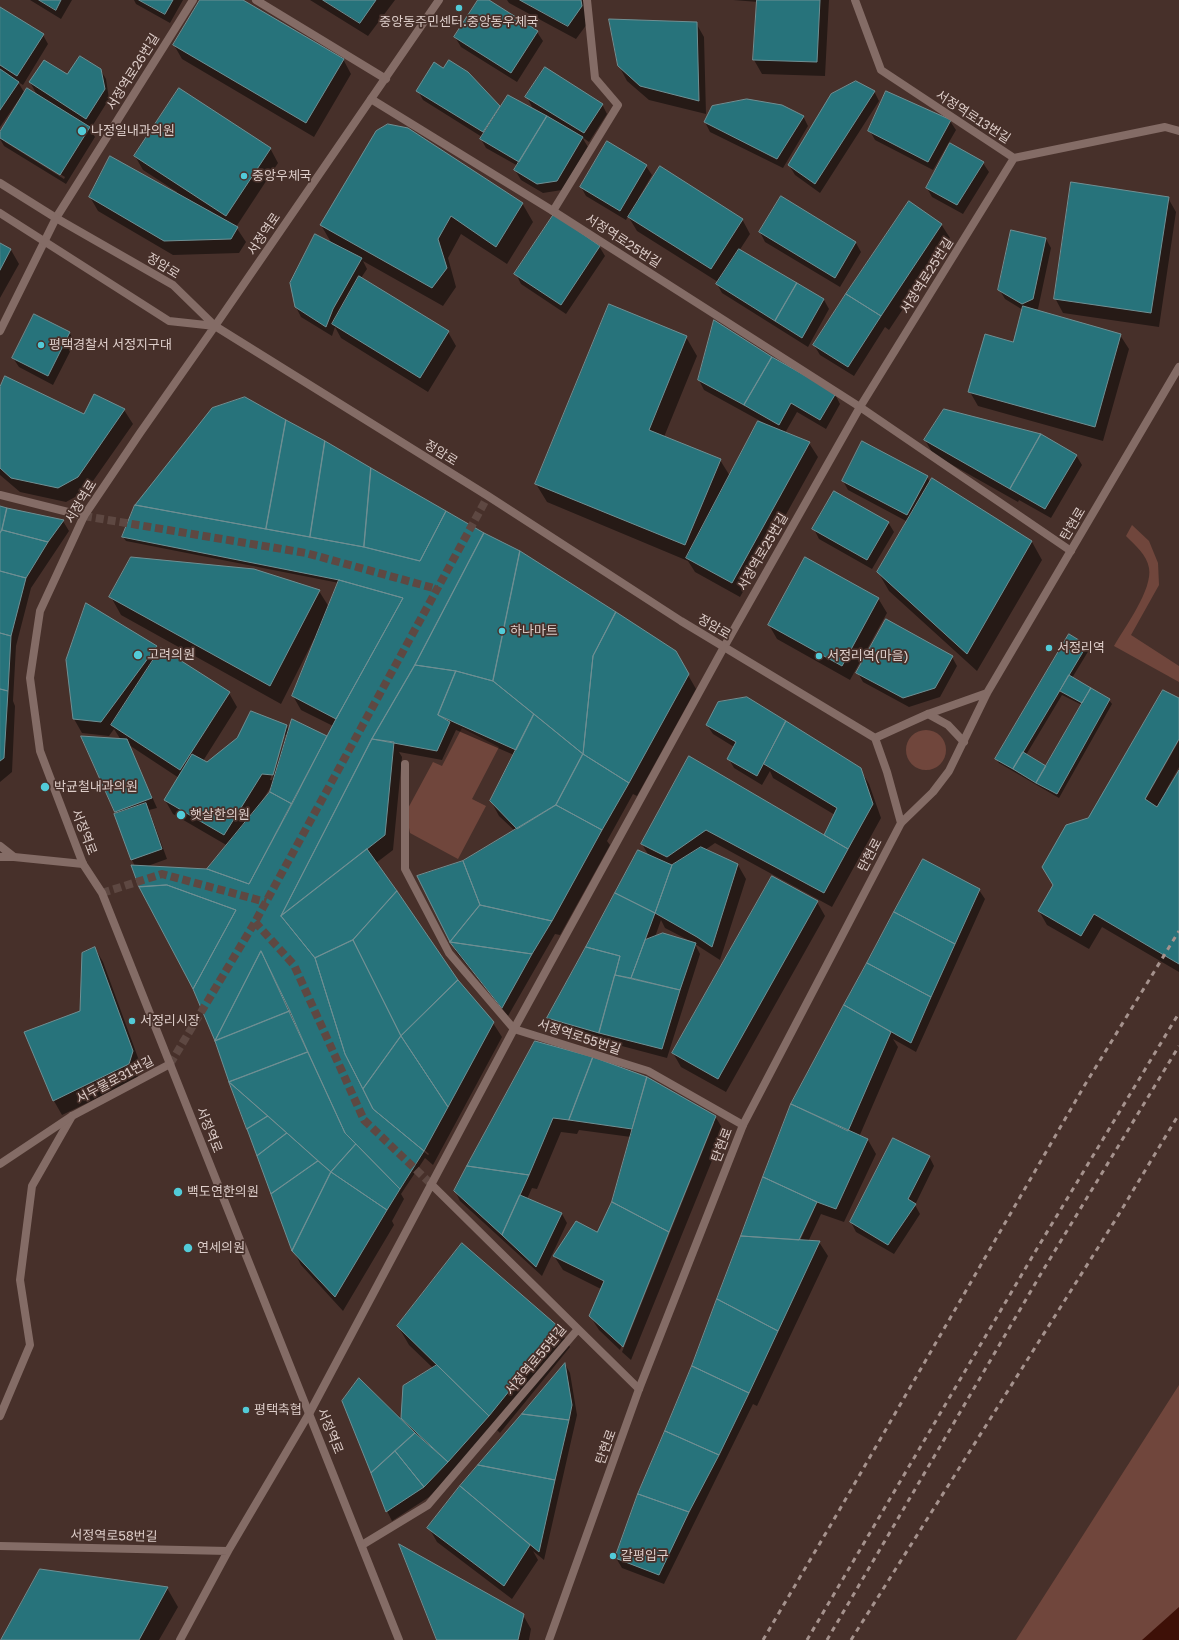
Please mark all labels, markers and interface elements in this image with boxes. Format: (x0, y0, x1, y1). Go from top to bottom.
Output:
marker: 중앙동주민센터.중앙동우체국 (454, 3, 464, 13)
place label: 중앙동주민센터.중앙동우체국 (379, 14, 539, 30)
street label: 서정역로26번길 (103, 31, 163, 113)
street label: 서정역로13번길 (933, 87, 1013, 147)
place label: 나정일내과의원 (91, 123, 175, 139)
marker: 나정일내과의원 (76, 125, 88, 137)
place label: 중앙우체국 (252, 168, 312, 184)
marker: 중앙우체국 (239, 171, 249, 181)
street label: 서정역로 (244, 210, 284, 258)
street label: 서정역로25번길 (582, 211, 664, 271)
street label: 서정역로25번길 (897, 235, 957, 317)
street label: 정암로 (144, 250, 182, 282)
place label: 평택경찰서 서정지구대 (49, 337, 172, 353)
marker: 평택경찰서 서정지구대 (36, 340, 46, 350)
street label: 정암로 (422, 437, 460, 469)
street label: 서정역로 (62, 477, 100, 527)
street label: 탄현로 (1057, 505, 1089, 543)
street label: 서정역로25번길 (735, 510, 791, 594)
street label: 정암로 (695, 611, 733, 643)
place label: 하나마트 (510, 623, 558, 639)
marker: 하나마트 (497, 626, 507, 636)
place label: 서정리역 (1057, 640, 1105, 656)
marker: 서정리역 (1044, 643, 1054, 653)
place label: 고려의원 (147, 647, 195, 663)
place label: 서정리역(마을) (827, 648, 909, 664)
marker: 고려의원 (132, 649, 144, 661)
marker: 서정리역(마을) (814, 651, 824, 661)
place label: 박균철내과의원 (54, 779, 138, 795)
marker: 박균철내과의원 (39, 781, 51, 793)
street label: 서정역로 (68, 807, 100, 857)
place label: 햇살한의원 (190, 807, 250, 823)
marker: 햇살한의원 (175, 809, 187, 821)
street label: 탄현로 (855, 835, 885, 875)
place label: 서정리시장 (140, 1013, 200, 1029)
marker: 서정리시장 (127, 1016, 137, 1026)
street label: 서정역로55번길 (535, 1016, 623, 1058)
street label: 서두물로31번길 (74, 1053, 156, 1107)
street label: 서정역로 (193, 1105, 225, 1155)
street label: 탄현로 (708, 1125, 736, 1165)
place label: 백도연한의원 (187, 1184, 259, 1200)
marker: 백도연한의원 (172, 1186, 184, 1198)
place label: 연세의원 (197, 1240, 245, 1256)
marker: 연세의원 (182, 1242, 194, 1254)
street label: 서정역로55번길 (502, 1322, 570, 1398)
place label: 평택축협 (254, 1402, 302, 1418)
marker: 평택축협 (241, 1405, 251, 1415)
street label: 서정역로 (314, 1406, 346, 1456)
street label: 탄현로 (593, 1427, 619, 1467)
street label: 서정역로58번길 (70, 1527, 158, 1545)
place label: 갈평입구 (621, 1548, 669, 1564)
marker: 갈평입구 (608, 1551, 618, 1561)

